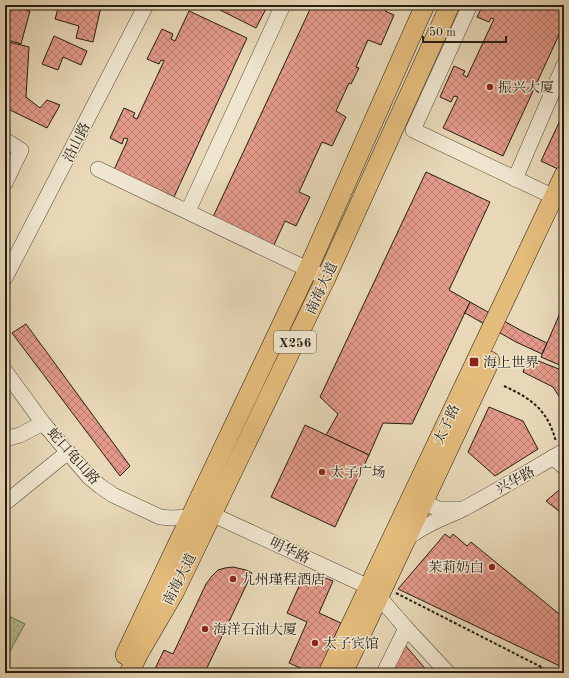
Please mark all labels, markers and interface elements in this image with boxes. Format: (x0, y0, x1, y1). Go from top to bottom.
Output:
scale bar (423, 18, 506, 44)
text: 50 m (429, 26, 456, 39)
place label: 振兴大厦 (498, 80, 554, 95)
marker: 振兴大厦 (485, 82, 495, 92)
street label: 沿山路 (60, 120, 93, 164)
street label: 南海大道 (303, 260, 340, 317)
road number: X256 (274, 331, 316, 353)
place label: 海上世界 (483, 355, 539, 370)
marker: 海上世界 (468, 356, 480, 368)
street label: 太子路 (431, 402, 462, 446)
street label: 蛇口龟山路 (45, 425, 103, 487)
street label: 兴华路 (493, 464, 537, 497)
place label: 太子广场 (330, 465, 386, 480)
marker: 太子广场 (317, 467, 327, 477)
street label: 明华路 (268, 535, 312, 566)
street label: 南海大道 (160, 551, 199, 608)
place label: 茉莉奶白 (428, 560, 484, 575)
marker: 茉莉奶白 (487, 562, 497, 572)
place label: 九州瑾程酒店 (241, 572, 325, 587)
marker: 九州瑾程酒店 (228, 574, 238, 584)
place label: 海洋石油大厦 (213, 622, 297, 637)
marker: 海洋石油大厦 (200, 624, 210, 634)
place label: 太子宾馆 (323, 636, 379, 651)
marker: 太子宾馆 (310, 638, 320, 648)

